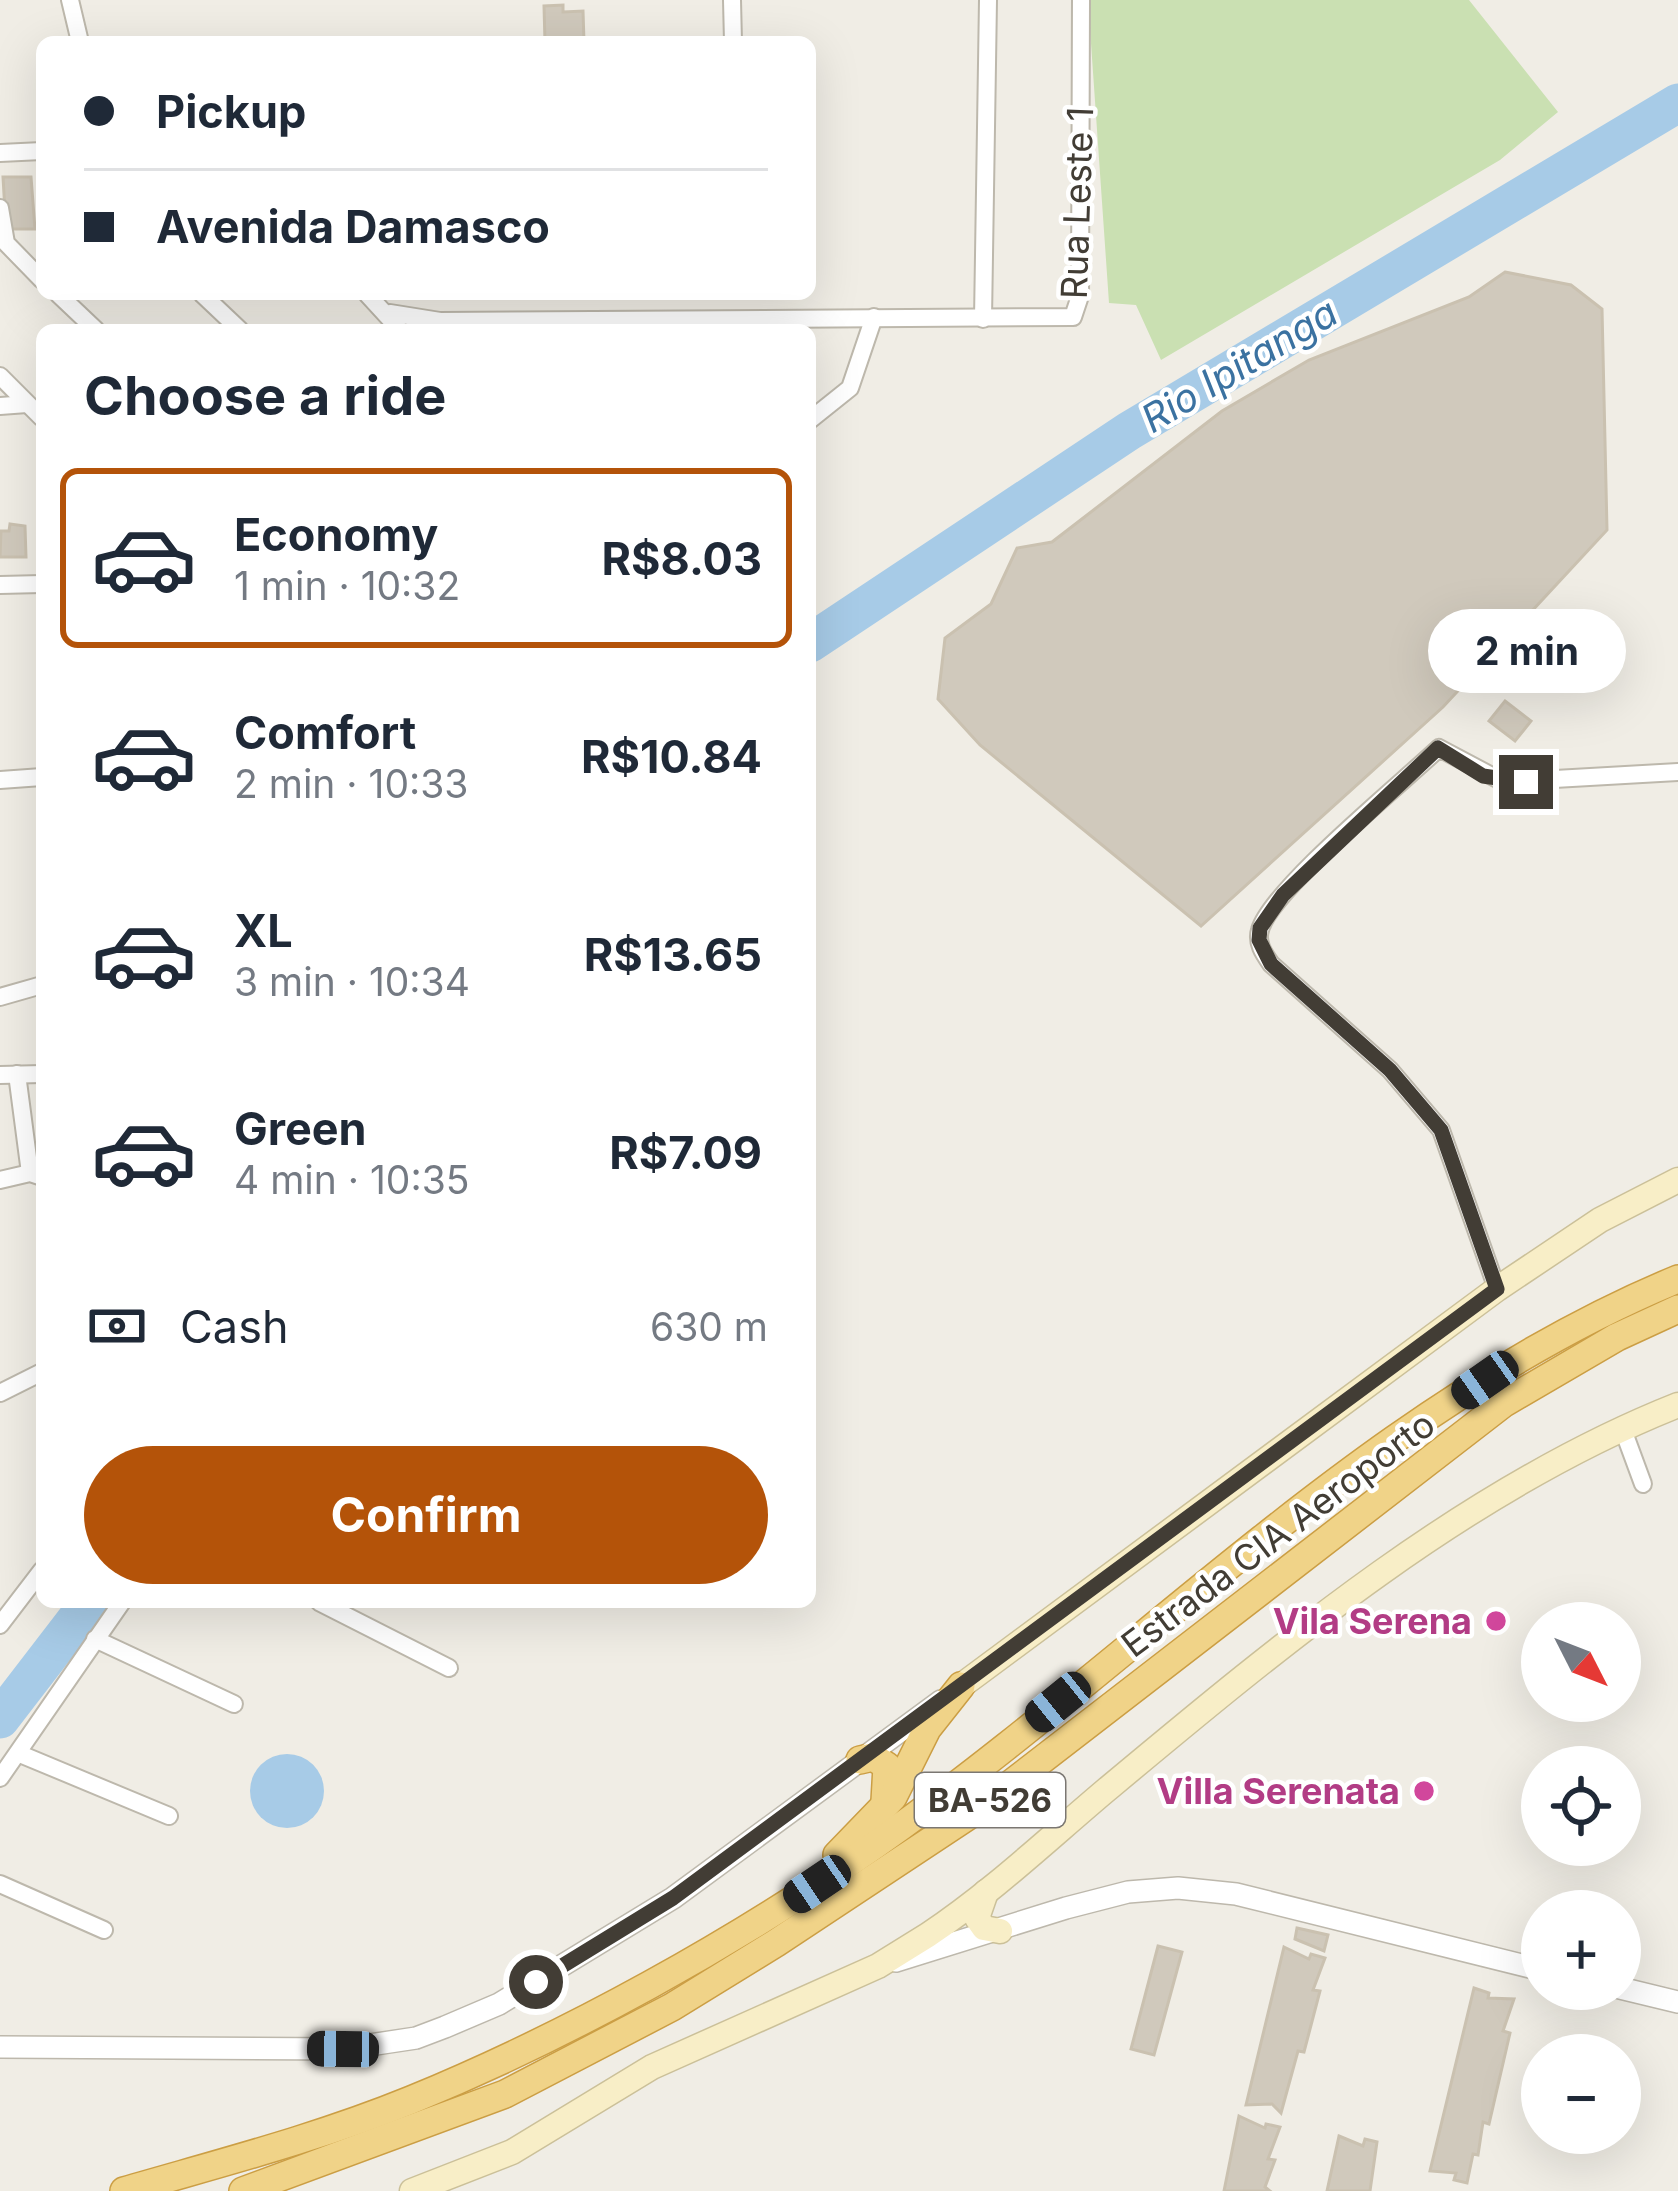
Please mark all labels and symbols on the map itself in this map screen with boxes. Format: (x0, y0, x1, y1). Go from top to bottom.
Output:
street label: Rua Leste 1 (1052, 106, 1102, 300)
water label: Rio Ipitanga (1133, 288, 1345, 442)
callout: 2 min (1427, 608, 1625, 692)
route end (1499, 755, 1553, 809)
car (1445, 1345, 1525, 1415)
street label: Estrada CIA Aeroporto (1113, 1402, 1443, 1666)
place label: Vila Serena (1273, 1599, 1472, 1643)
north arrow (1521, 1602, 1641, 1722)
marker: Vila Serena (1483, 1608, 1509, 1634)
car (1019, 1665, 1097, 1739)
place label: Villa Serenata (1157, 1769, 1400, 1813)
road number: BA-526 (915, 1773, 1065, 1827)
marker: Villa Serenata (1411, 1778, 1437, 1804)
car (777, 1849, 857, 1919)
route start (509, 1955, 563, 2009)
car (307, 2030, 379, 2068)

